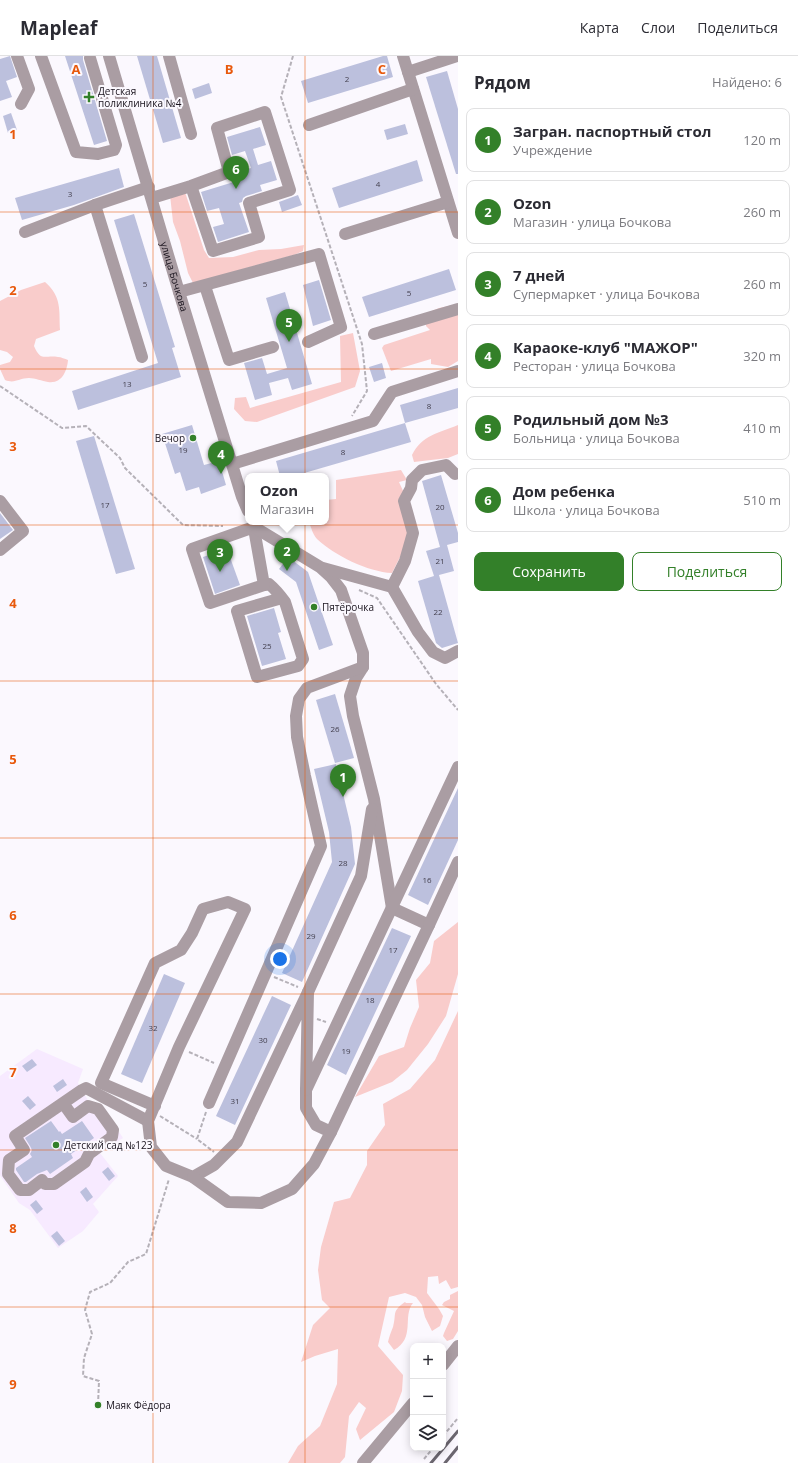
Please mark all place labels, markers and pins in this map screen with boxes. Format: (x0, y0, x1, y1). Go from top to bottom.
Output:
place label: Детская поликлиника №4 (98, 84, 182, 110)
marker: Детская поликлиника №4 (83, 91, 95, 103)
pin: 6 (223, 156, 249, 189)
pin: 5 (276, 309, 302, 342)
place label: Вечор (155, 431, 185, 445)
marker: Вечор (188, 433, 198, 443)
pin: 4 (208, 441, 234, 474)
pin: 2 (274, 538, 300, 571)
pin: 3 (207, 539, 233, 572)
place label: Пятёрочка (322, 600, 374, 614)
marker: Пятёрочка (309, 602, 319, 612)
pin: 1 (330, 764, 356, 797)
place label: Детский сад №123 (64, 1138, 153, 1152)
marker: Детский сад №123 (51, 1140, 61, 1150)
place label: Маяк Фёдора (106, 1398, 171, 1412)
marker: Маяк Фёдора (93, 1400, 103, 1410)

